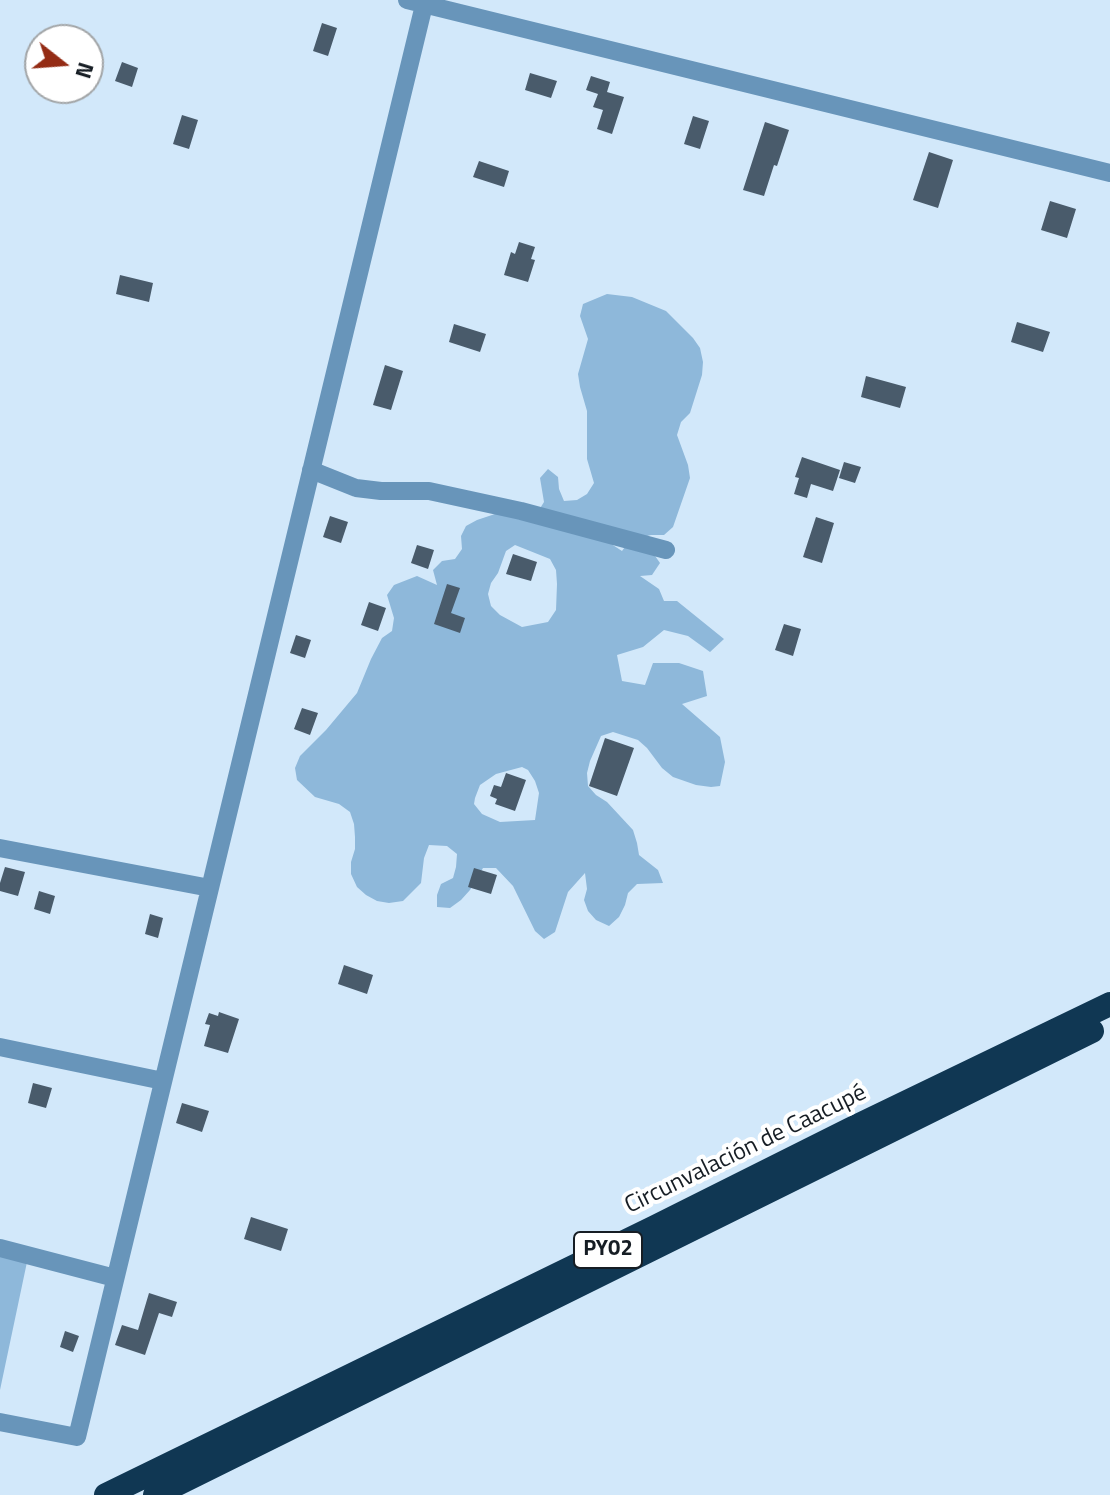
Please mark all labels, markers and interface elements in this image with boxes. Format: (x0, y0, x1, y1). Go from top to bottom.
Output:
north arrow (24, 24, 104, 104)
text: N (67, 58, 104, 83)
street label: Circunvalación de Caacupé (621, 1079, 871, 1221)
road number: PY02 (574, 1232, 642, 1268)

